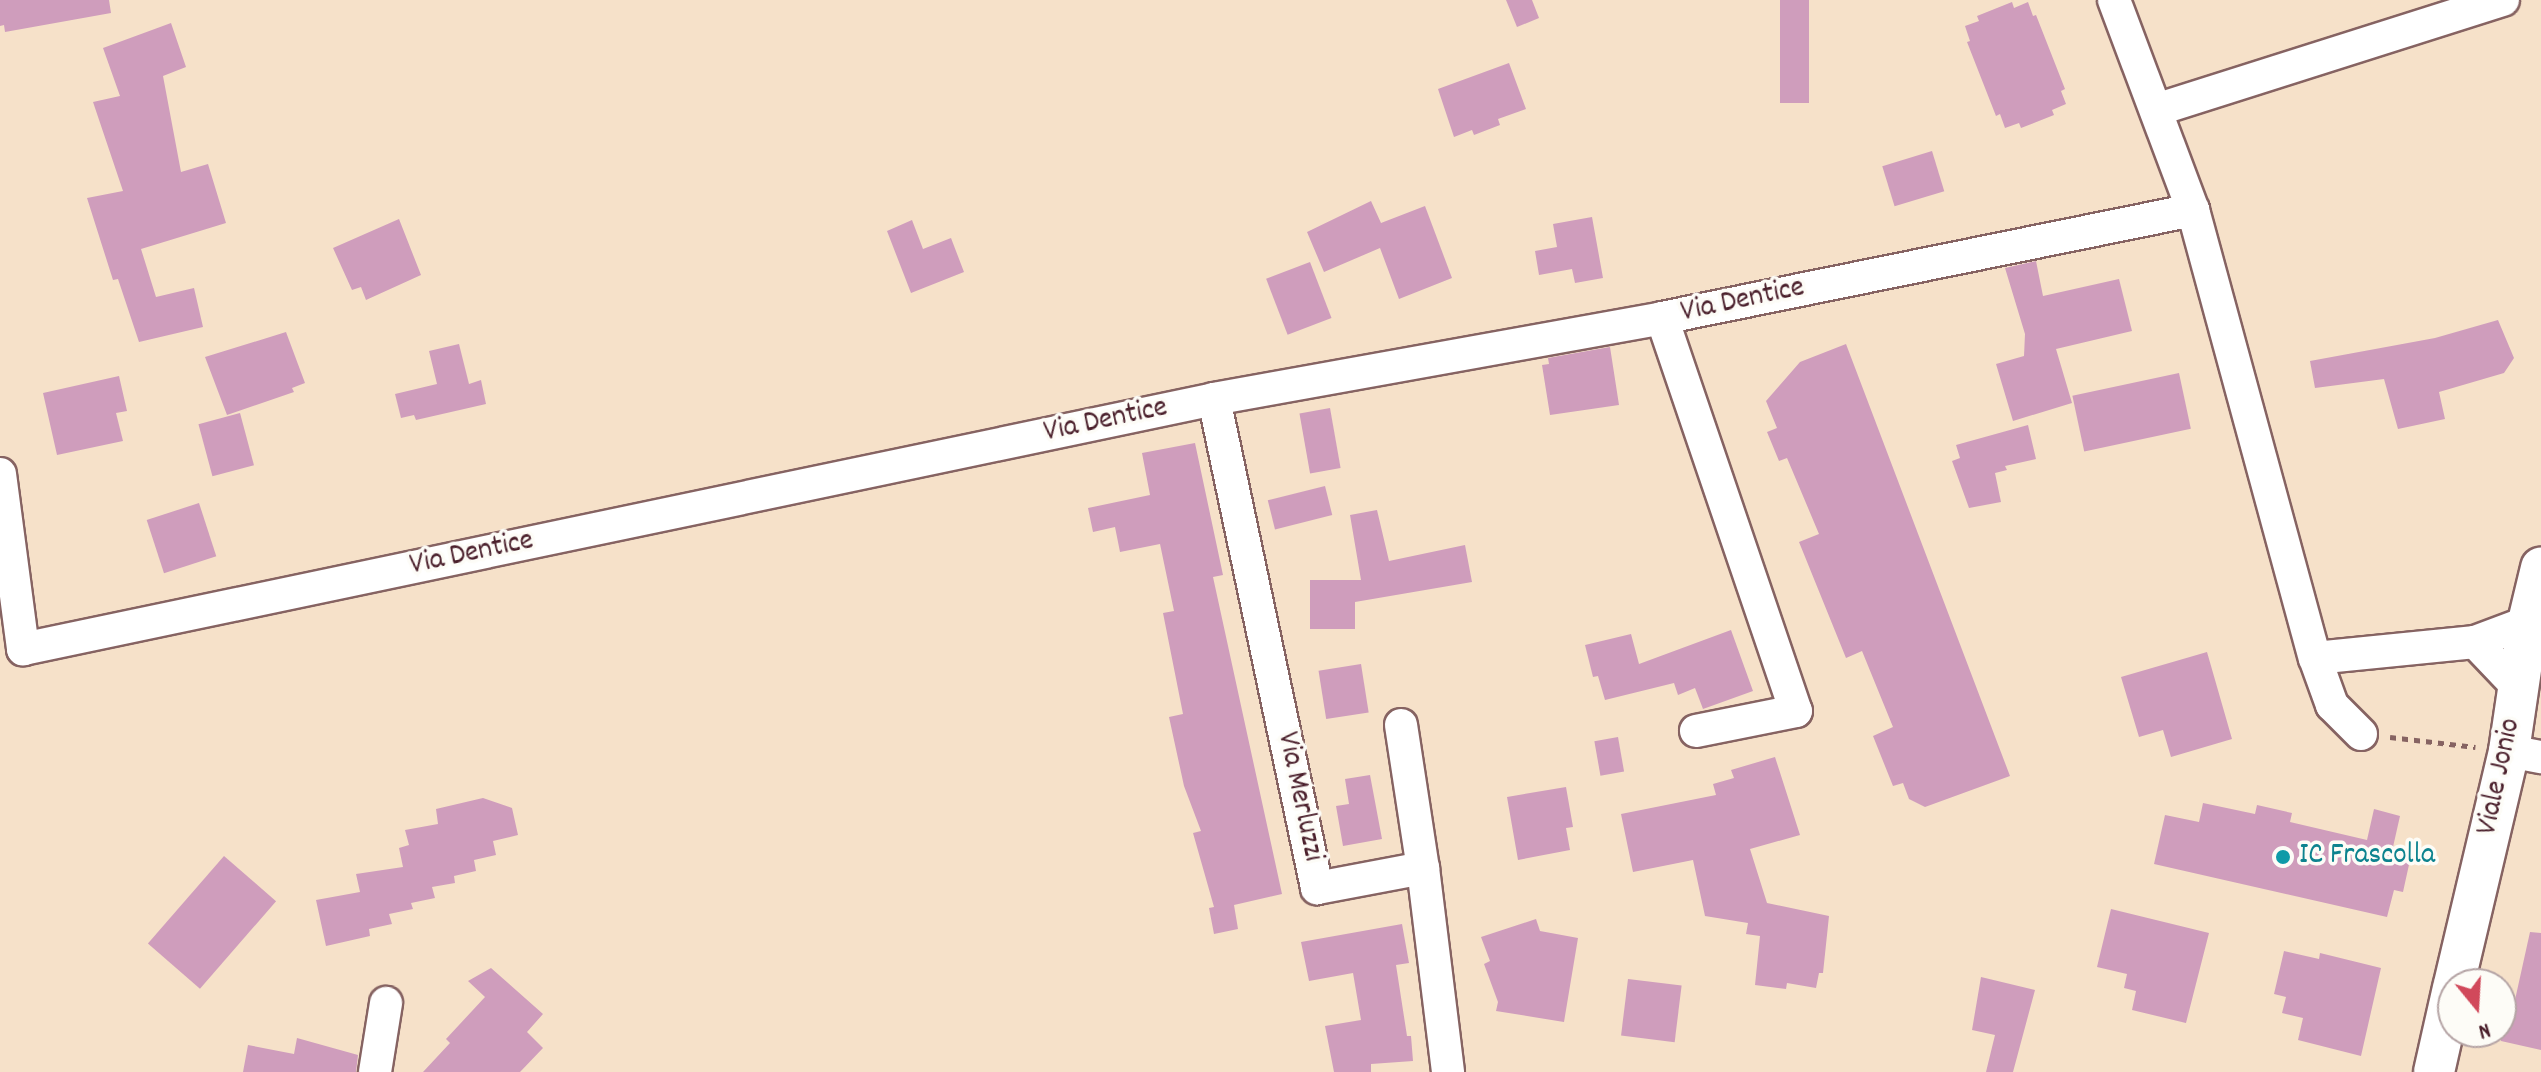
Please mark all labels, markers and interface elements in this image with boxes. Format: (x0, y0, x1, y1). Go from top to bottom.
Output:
street label: Via Dentice (1678, 271, 1808, 333)
street label: Via Dentice (1041, 391, 1171, 453)
street label: Via Dentice (407, 524, 537, 586)
street label: Viale Jonio (2471, 715, 2531, 839)
street label: Via Merluzzi (1267, 729, 1329, 865)
place label: IC Frascolla (2299, 839, 2435, 875)
marker: IC Frascolla (2274, 848, 2292, 866)
north arrow (2437, 968, 2517, 1048)
text: N (2474, 1013, 2494, 1046)

